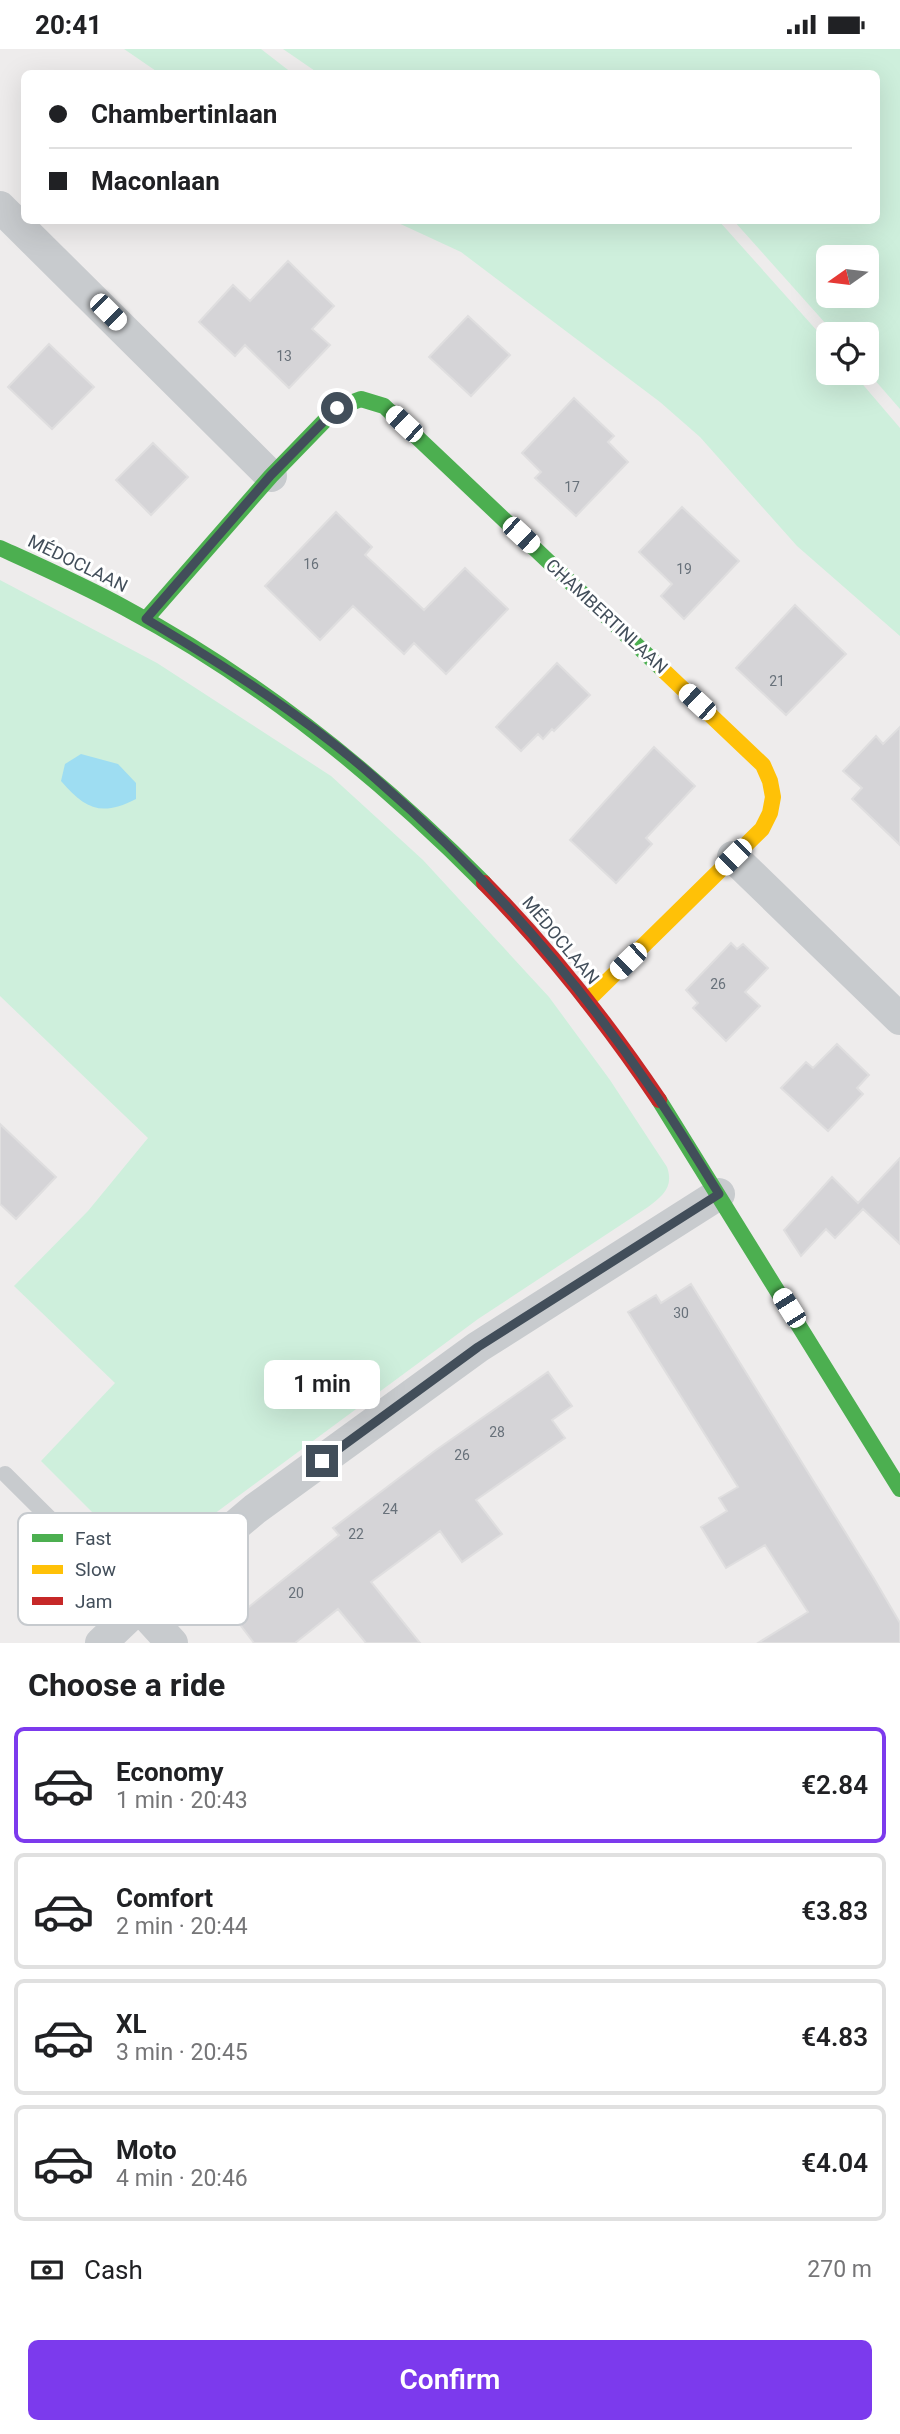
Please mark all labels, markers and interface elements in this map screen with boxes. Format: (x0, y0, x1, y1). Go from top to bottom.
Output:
text: 20:41 (35, 10, 102, 40)
text: Chambertinlaan (91, 99, 277, 129)
text: Maconlaan (91, 166, 220, 196)
north arrow (816, 245, 878, 308)
map controls (816, 245, 879, 385)
car (86, 290, 131, 334)
button: locate (816, 322, 879, 385)
house number: 13 (276, 348, 292, 364)
route start (321, 392, 353, 424)
car (382, 402, 427, 446)
house number: 17 (564, 479, 580, 495)
car (499, 513, 544, 557)
street label: MÉDOCLAAN (25, 530, 131, 596)
street label: CHAMBERTINLAAN (542, 554, 672, 678)
house number: 16 (303, 556, 319, 572)
house number: 19 (676, 561, 692, 577)
house number: 21 (769, 673, 785, 689)
car (675, 680, 720, 724)
car (711, 835, 756, 879)
street label: MÉDOCLAAN (518, 892, 604, 988)
car (606, 939, 651, 983)
house number: 26 (710, 976, 726, 992)
car (769, 1285, 810, 1331)
house number: 30 (673, 1305, 689, 1321)
callout: 1 min (264, 1359, 380, 1409)
text: 1 min (293, 1371, 351, 1398)
house number: 28 (489, 1424, 505, 1440)
route end (306, 1445, 338, 1477)
house number: 26 (454, 1447, 470, 1463)
house number: 24 (382, 1501, 398, 1517)
legend (18, 1513, 248, 1625)
house number: 22 (348, 1526, 364, 1542)
text: Fast (75, 1527, 112, 1550)
text: Slow (75, 1558, 116, 1581)
house number: 20 (288, 1585, 304, 1601)
text: Jam (75, 1590, 112, 1613)
text: Choose a ride (28, 1666, 225, 1704)
icon: car (32, 1754, 95, 1817)
text: Economy (116, 1757, 223, 1787)
text: €2.84 (801, 1770, 868, 1800)
text: 1 min · 20:43 (116, 1787, 248, 1814)
icon: car (32, 1880, 95, 1943)
text: Comfort (116, 1883, 213, 1913)
text: €3.83 (801, 1896, 868, 1926)
text: 2 min · 20:44 (116, 1913, 248, 1940)
icon: car (32, 2006, 95, 2069)
text: XL (116, 2009, 147, 2039)
text: €4.83 (801, 2022, 868, 2052)
text: 3 min · 20:45 (116, 2039, 248, 2066)
icon: car (32, 2132, 95, 2195)
text: Moto (116, 2135, 177, 2165)
text: €4.04 (801, 2148, 868, 2178)
text: 4 min · 20:46 (116, 2165, 248, 2192)
icon: cash (28, 2251, 66, 2289)
text: Cash (84, 2255, 143, 2285)
text: 270 m (807, 2256, 872, 2283)
button: Confirm (28, 2340, 872, 2420)

